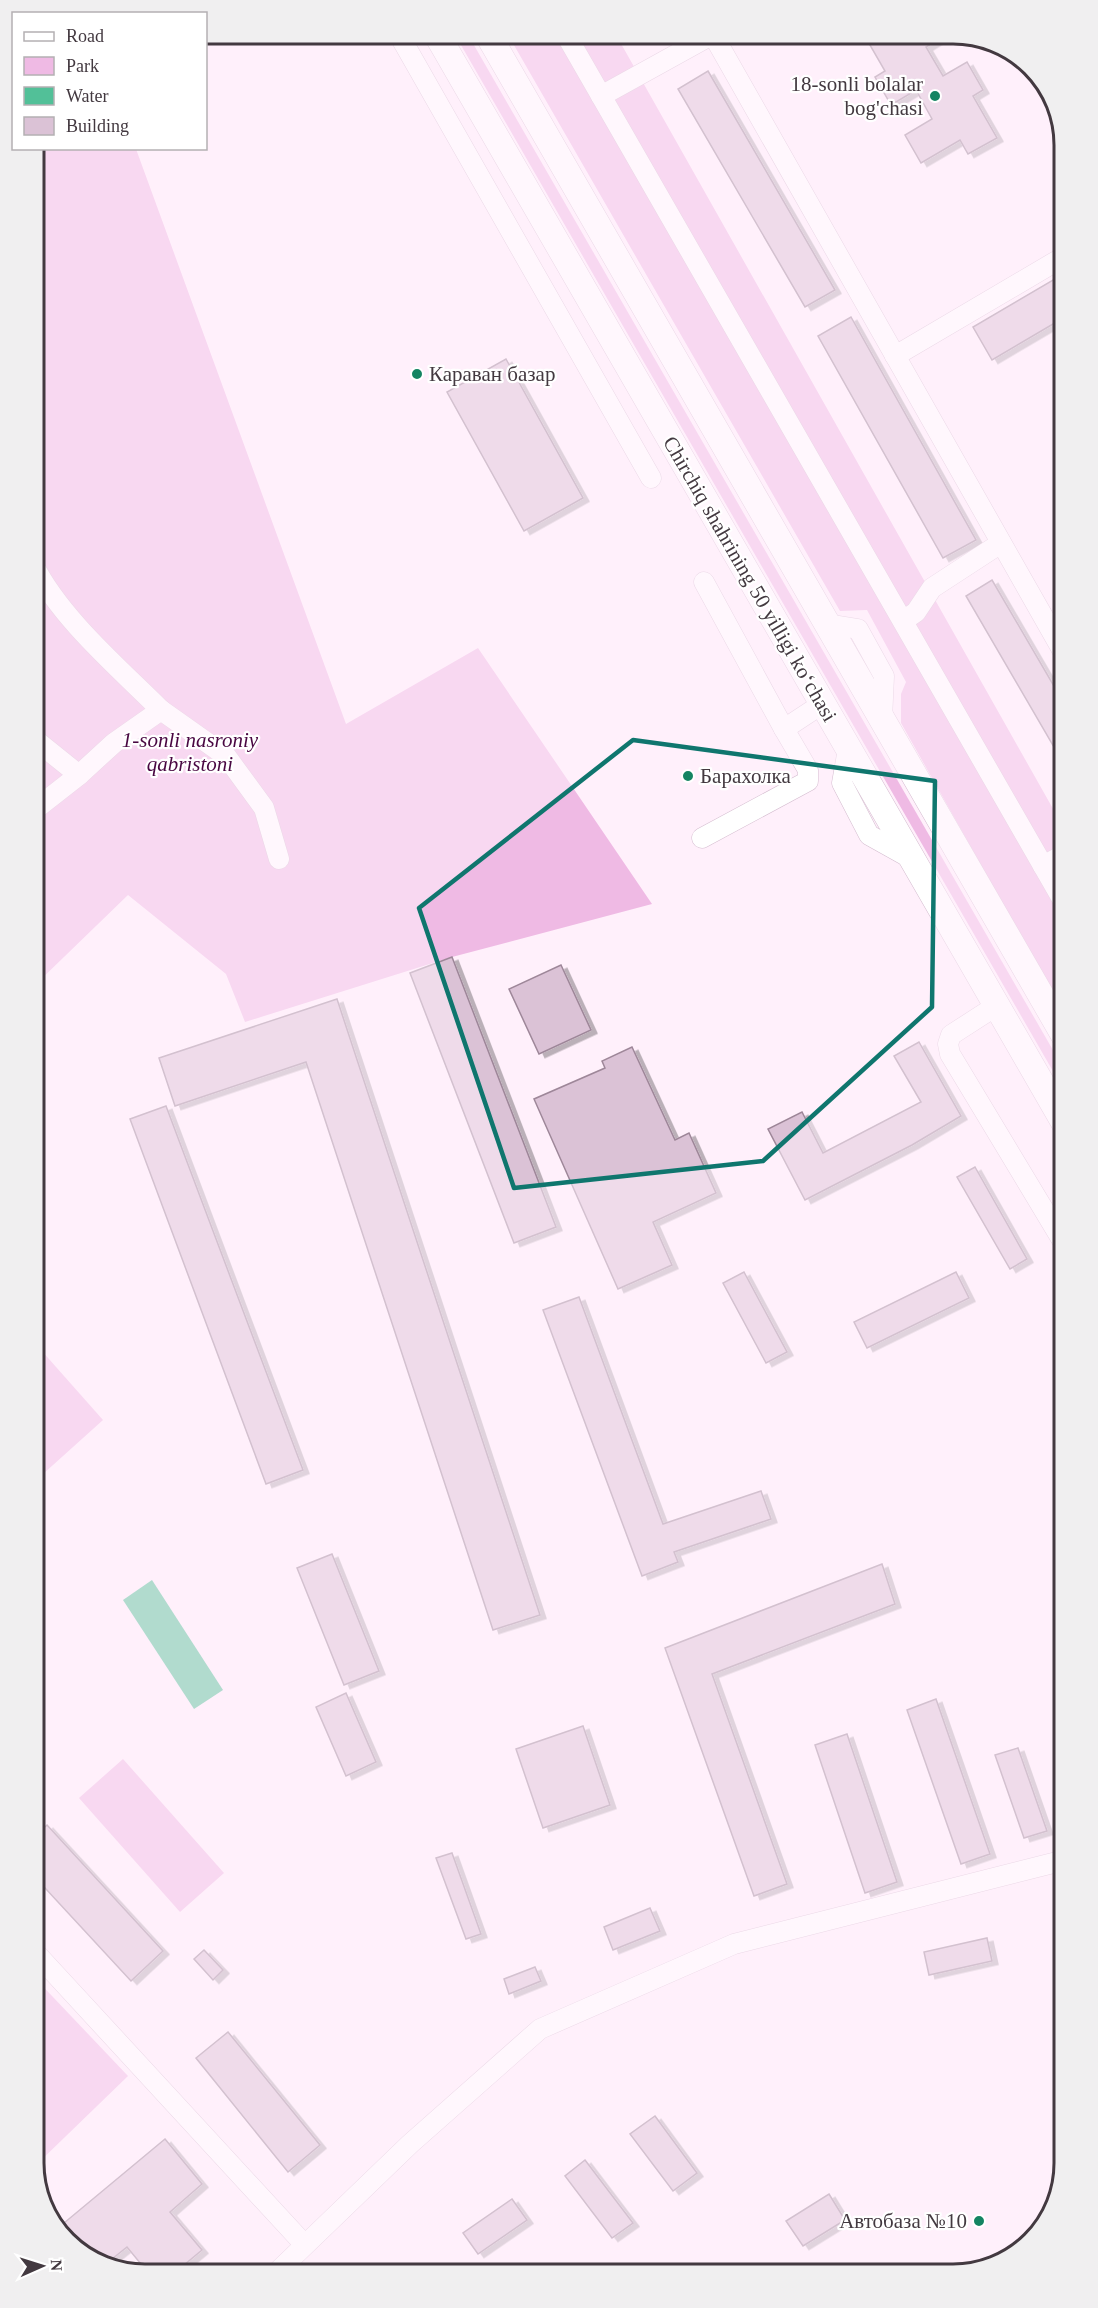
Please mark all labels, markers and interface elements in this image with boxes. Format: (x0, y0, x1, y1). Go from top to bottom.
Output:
legend (12, 12, 207, 150)
text: Road (66, 26, 104, 46)
text: Park (66, 56, 99, 76)
place label: 18-sonli bolalar bog'chasi (791, 72, 923, 120)
text: Water (66, 86, 109, 106)
marker: 18-sonli bolalar bog'chasi (928, 89, 942, 103)
text: Building (66, 116, 129, 136)
place label: Караван базар (429, 362, 555, 386)
marker: Караван базар (410, 367, 424, 381)
street label: Chirchiq shahrining 50 yilligi koʻchasi (658, 432, 842, 726)
park label: 1-sonli nasroniy qabristoni (122, 728, 259, 776)
place label: Барахолка (700, 764, 791, 788)
marker: Барахолка (681, 769, 695, 783)
place label: Автобаза №10 (839, 2209, 967, 2233)
marker: Автобаза №10 (972, 2214, 986, 2228)
north arrow (12, 2236, 72, 2296)
text: N (48, 2259, 65, 2272)

